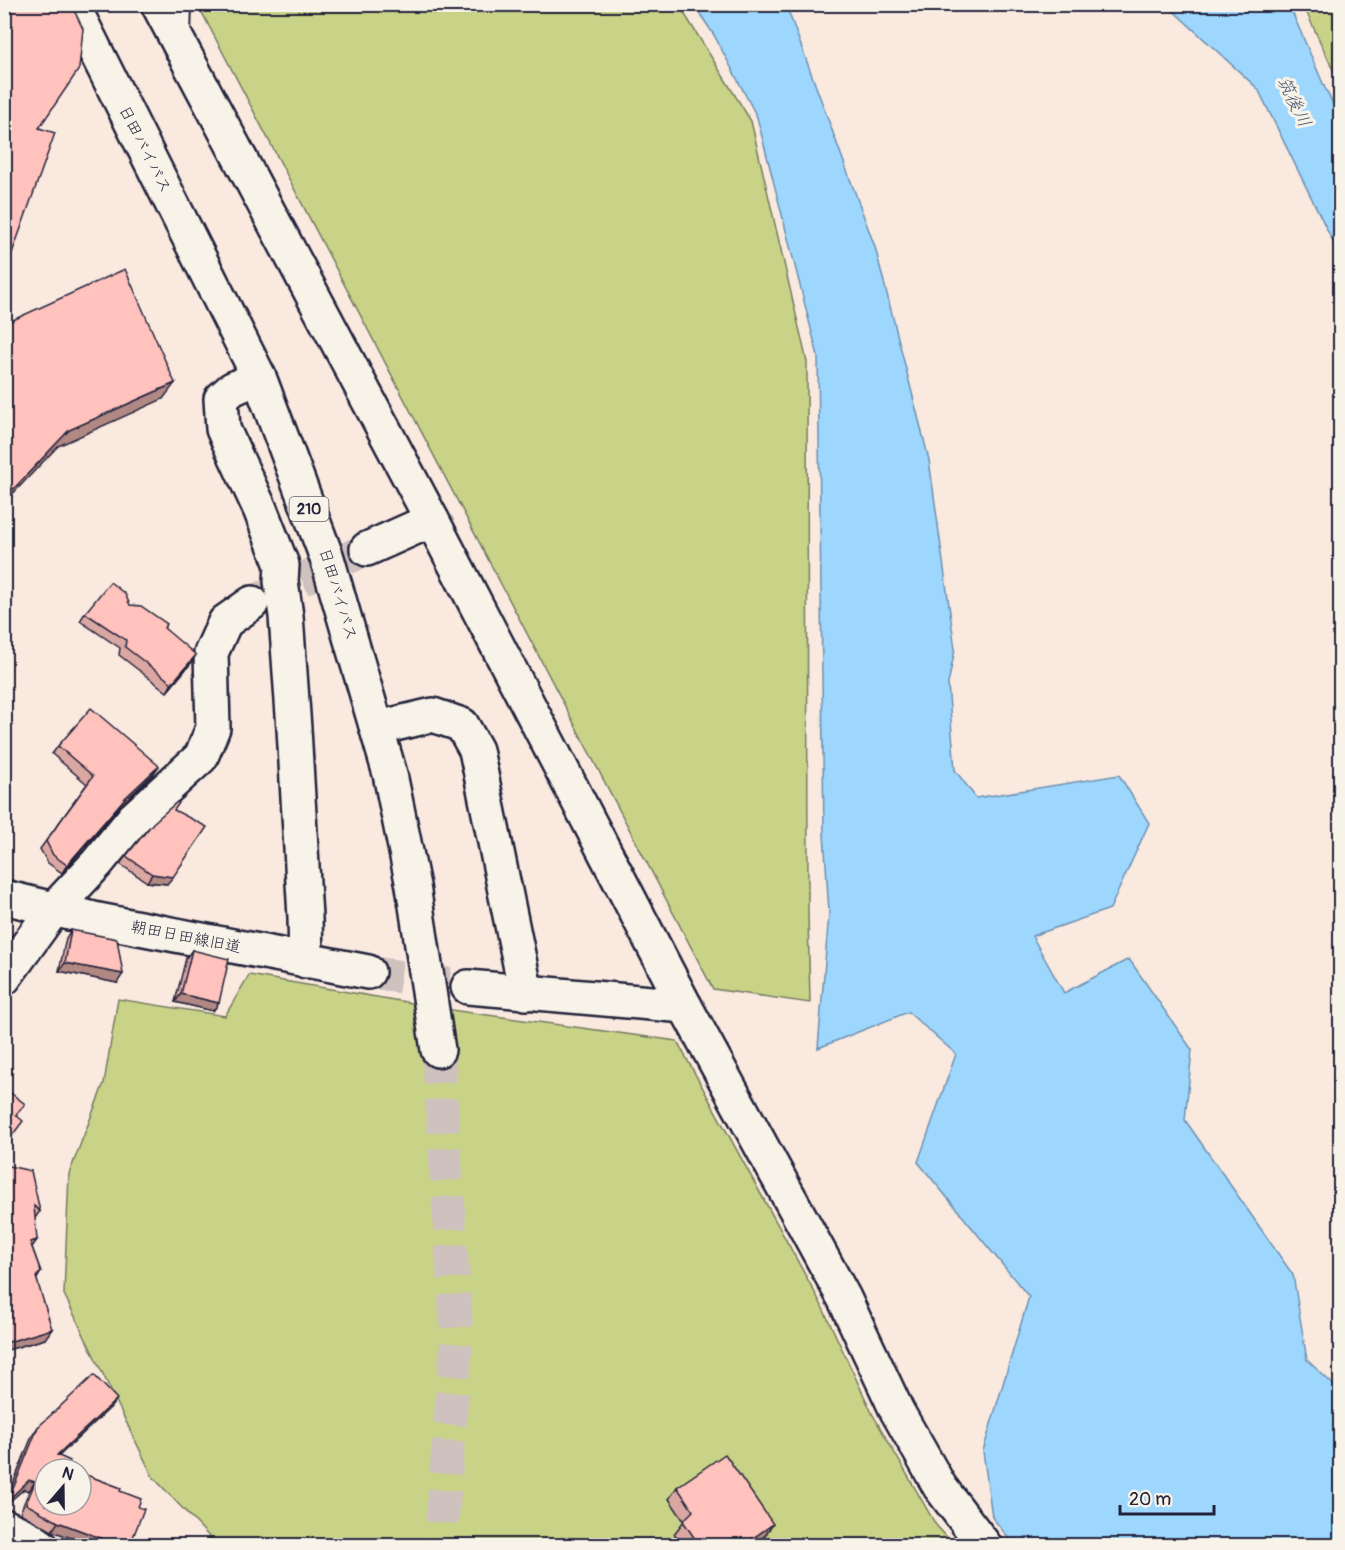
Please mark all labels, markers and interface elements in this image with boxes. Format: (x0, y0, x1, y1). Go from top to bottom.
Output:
water label: 筑後川 (1272, 73, 1316, 131)
street label: 日田バイパス (114, 102, 176, 196)
road number: 210 (290, 497, 328, 521)
street label: 日田バイパス (314, 545, 362, 643)
street label: 朝田日田線旧道 (129, 916, 243, 958)
north arrow (33, 1457, 93, 1517)
text: N (59, 1463, 76, 1485)
scale bar (1120, 1478, 1214, 1516)
text: 20 m (1129, 1488, 1171, 1511)

